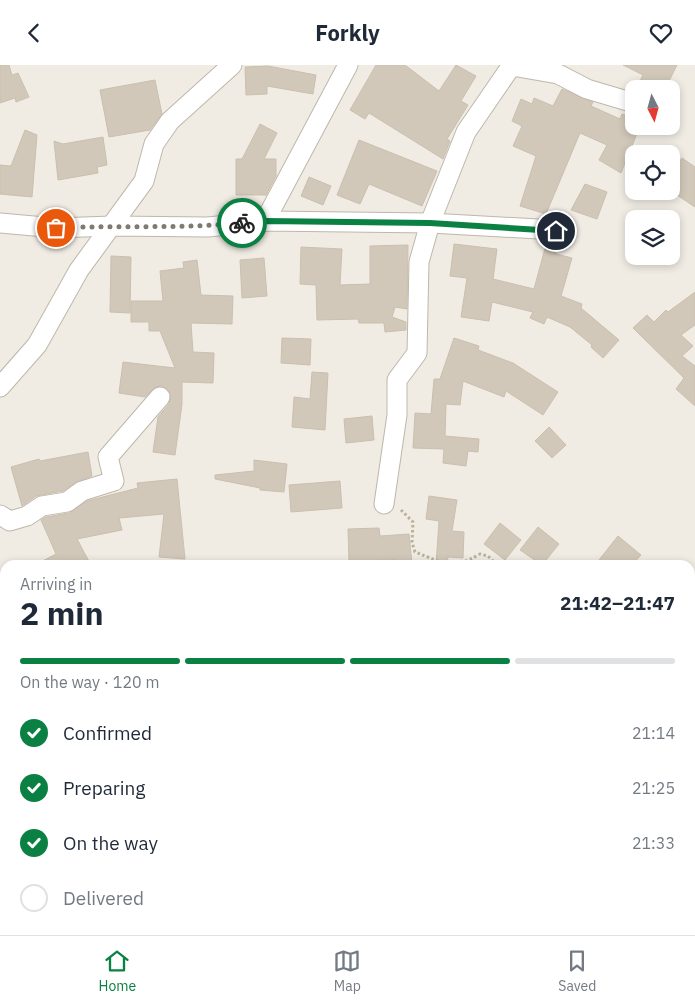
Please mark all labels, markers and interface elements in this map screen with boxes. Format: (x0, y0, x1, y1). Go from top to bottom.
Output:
text: Forkly (315, 18, 380, 47)
icon: back (20, 19, 48, 47)
icon: heart (647, 19, 675, 47)
north arrow (625, 80, 680, 135)
map controls (625, 80, 680, 265)
button: locate (625, 145, 680, 200)
courier (217, 198, 267, 248)
pin (35, 207, 77, 249)
icon: bike (228, 209, 256, 237)
pin (535, 210, 577, 252)
button: layers (625, 210, 680, 265)
icon: bag (42, 214, 70, 242)
icon: home (542, 217, 570, 245)
text: Arriving in (20, 574, 92, 594)
text: 21:42–21:47 (560, 591, 675, 615)
text: 2 min (20, 592, 104, 634)
text: On the way · 120 m (20, 672, 159, 692)
icon: check (20, 719, 48, 747)
text: Confirmed (63, 721, 152, 745)
text: 21:14 (632, 723, 675, 743)
icon: check (20, 774, 48, 802)
text: Preparing (63, 776, 145, 800)
text: 21:25 (632, 778, 675, 798)
icon: check (20, 829, 48, 857)
text: On the way (63, 831, 158, 855)
text: 21:33 (632, 833, 675, 853)
text: Delivered (63, 886, 144, 910)
tab: Home (99, 947, 136, 995)
tab: Map (333, 947, 361, 995)
tab: Saved (558, 947, 596, 995)

